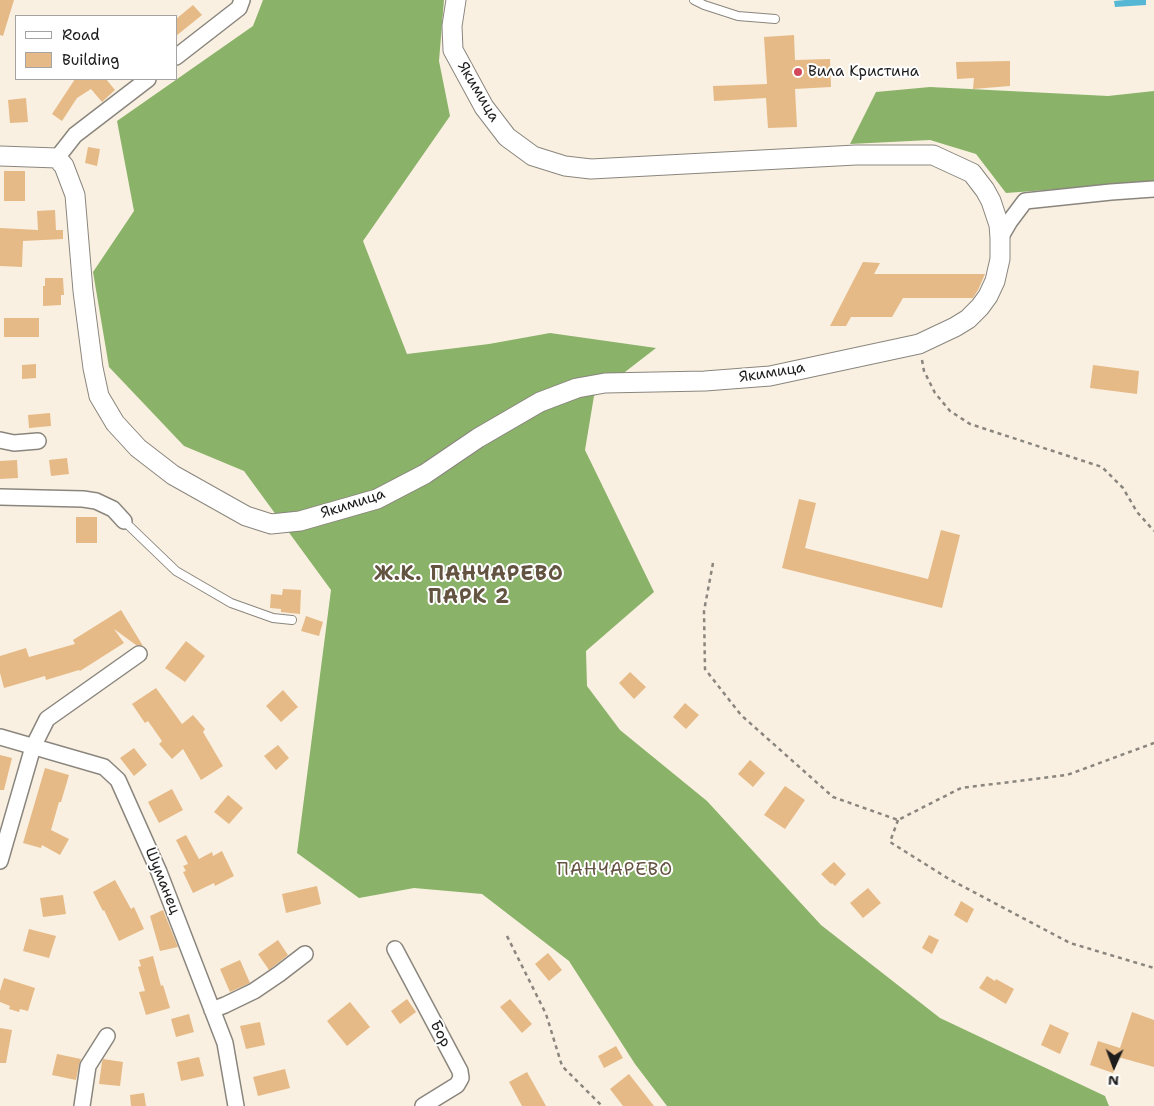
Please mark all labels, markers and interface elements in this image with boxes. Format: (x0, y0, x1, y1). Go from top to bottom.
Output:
legend (15, 15, 178, 80)
text: Road (62, 25, 100, 45)
text: Building (62, 50, 119, 70)
street label: Якимица (453, 59, 503, 125)
place label: Вила Кристина (808, 63, 919, 81)
marker: Вила Кристина (792, 66, 804, 78)
street label: Якимица (738, 359, 806, 387)
street label: Якимица (318, 485, 388, 523)
district label: Ж.К. ПАНЧАРЕВО ПАРК 2 (373, 563, 565, 610)
street label: Шуманец (140, 845, 184, 917)
district label: ПАНЧАРЕВО (556, 859, 674, 881)
street label: Бор (426, 1018, 454, 1050)
north arrow (1089, 1041, 1139, 1091)
text: N (1108, 1072, 1119, 1090)

